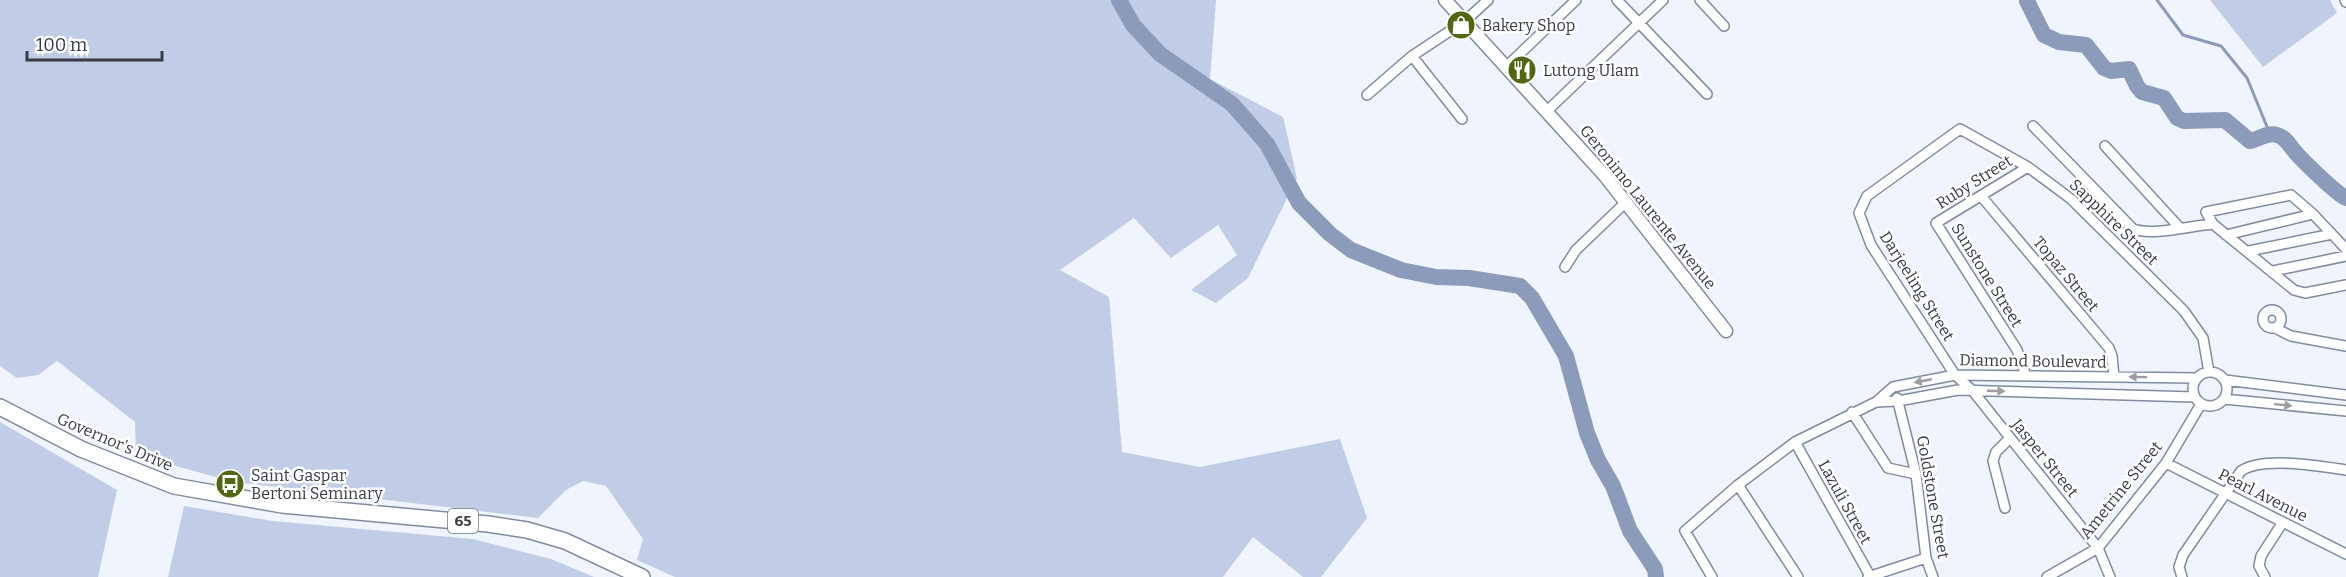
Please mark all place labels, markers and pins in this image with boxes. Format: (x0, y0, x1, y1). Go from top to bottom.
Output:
shop icon: Bakery Shop (1445, 9, 1477, 41)
place label: Bakery Shop (1482, 16, 1575, 35)
restaurant icon: Lutong Ulam (1506, 54, 1538, 86)
place label: Lutong Ulam (1543, 61, 1639, 80)
place label: Saint Gaspar Bertoni Seminary (251, 466, 383, 503)
bus stop icon: Saint Gaspar Bertoni Seminary (214, 468, 246, 500)

